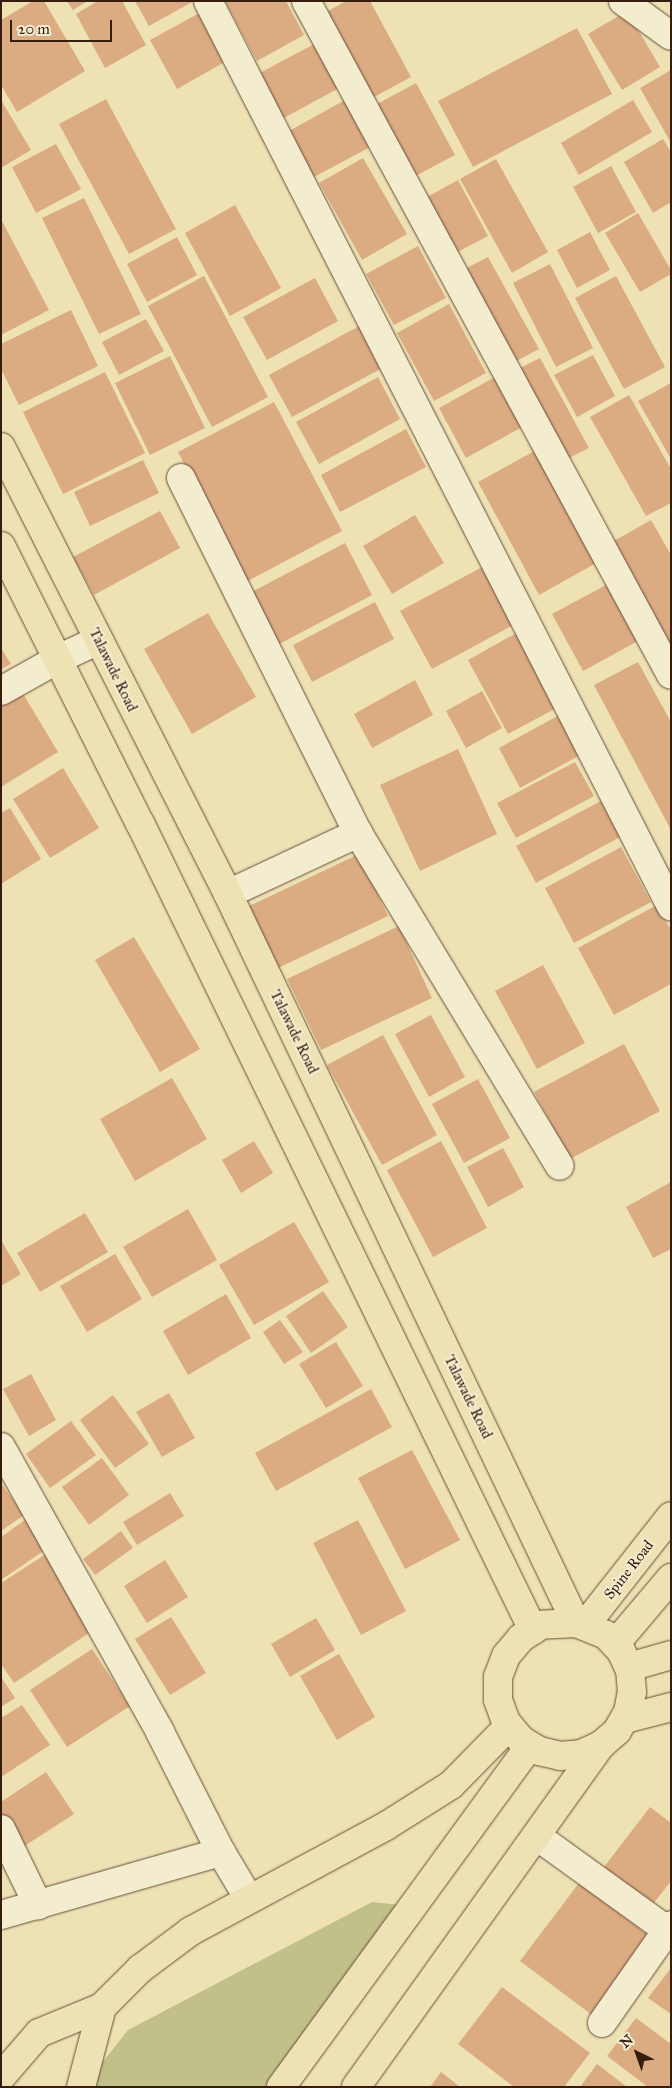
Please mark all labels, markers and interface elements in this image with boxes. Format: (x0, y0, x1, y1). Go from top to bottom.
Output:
scale bar (12, 10, 115, 42)
text: 20 m (18, 20, 50, 38)
street label: Talawade Road (85, 625, 141, 715)
street label: Talawade Road (266, 987, 322, 1077)
street label: Talawade Road (440, 1352, 496, 1442)
street label: Spine Road (600, 1537, 658, 1603)
north arrow (612, 2028, 662, 2078)
text: N (617, 2031, 637, 2052)

